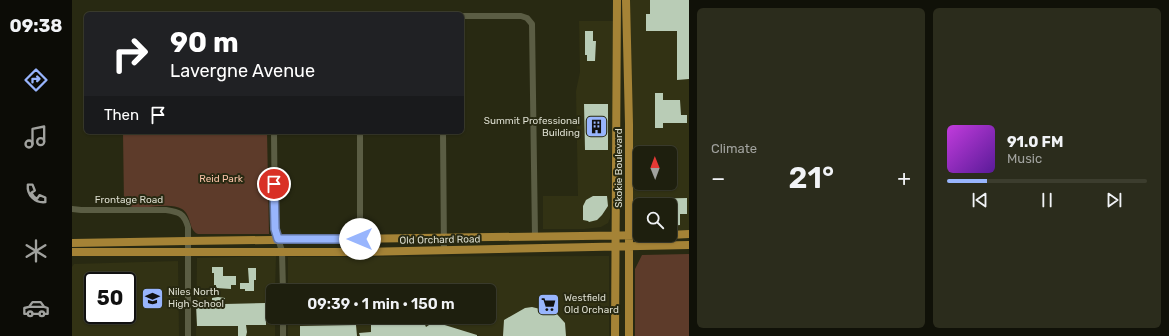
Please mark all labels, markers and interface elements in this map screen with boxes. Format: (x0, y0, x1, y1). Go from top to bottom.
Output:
text: 09:38 (9, 15, 63, 37)
text: 90 m (170, 26, 239, 59)
icon: right (104, 28, 156, 80)
text: Lavergne Avenue (170, 60, 315, 82)
icon: directions (22, 66, 50, 94)
icon: arrive (147, 104, 169, 126)
text: Then (104, 106, 139, 124)
building icon: Summit Professional Building (583, 114, 609, 140)
place label: Summit Professional Building (484, 115, 580, 139)
icon: music (22, 123, 50, 151)
street label: Skokie Boulevard (613, 128, 625, 208)
text: 91.0 FM (1007, 133, 1063, 151)
text: Climate (711, 141, 757, 156)
north arrow (633, 146, 677, 190)
map controls (633, 146, 677, 242)
text: Music (1007, 151, 1042, 166)
text: 21° (789, 160, 834, 196)
text: − (711, 165, 725, 192)
text: + (897, 165, 911, 192)
pin (257, 167, 291, 201)
park label: Reid Park (199, 173, 244, 185)
icon: arrive (263, 173, 285, 195)
icon: phone (22, 180, 50, 208)
icon: previous (969, 189, 991, 211)
icon: pause (1036, 189, 1058, 211)
icon: next (1103, 189, 1125, 211)
street label: Frontage Road (95, 194, 163, 206)
button: search (633, 198, 677, 242)
position arrow (339, 218, 381, 260)
street label: Old Orchard Road (399, 233, 481, 247)
icon: climate (22, 237, 50, 265)
speed limit sign: 50 (84, 272, 136, 324)
school or university icon: Niles North High School (140, 285, 166, 311)
place label: Niles North High School (168, 286, 224, 310)
supermarket icon: Westfield Old Orchard (536, 291, 562, 317)
place label: Westfield Old Orchard (564, 292, 619, 316)
icon: car (22, 294, 50, 322)
text: 09:39 · 1 min · 150 m (307, 295, 455, 313)

